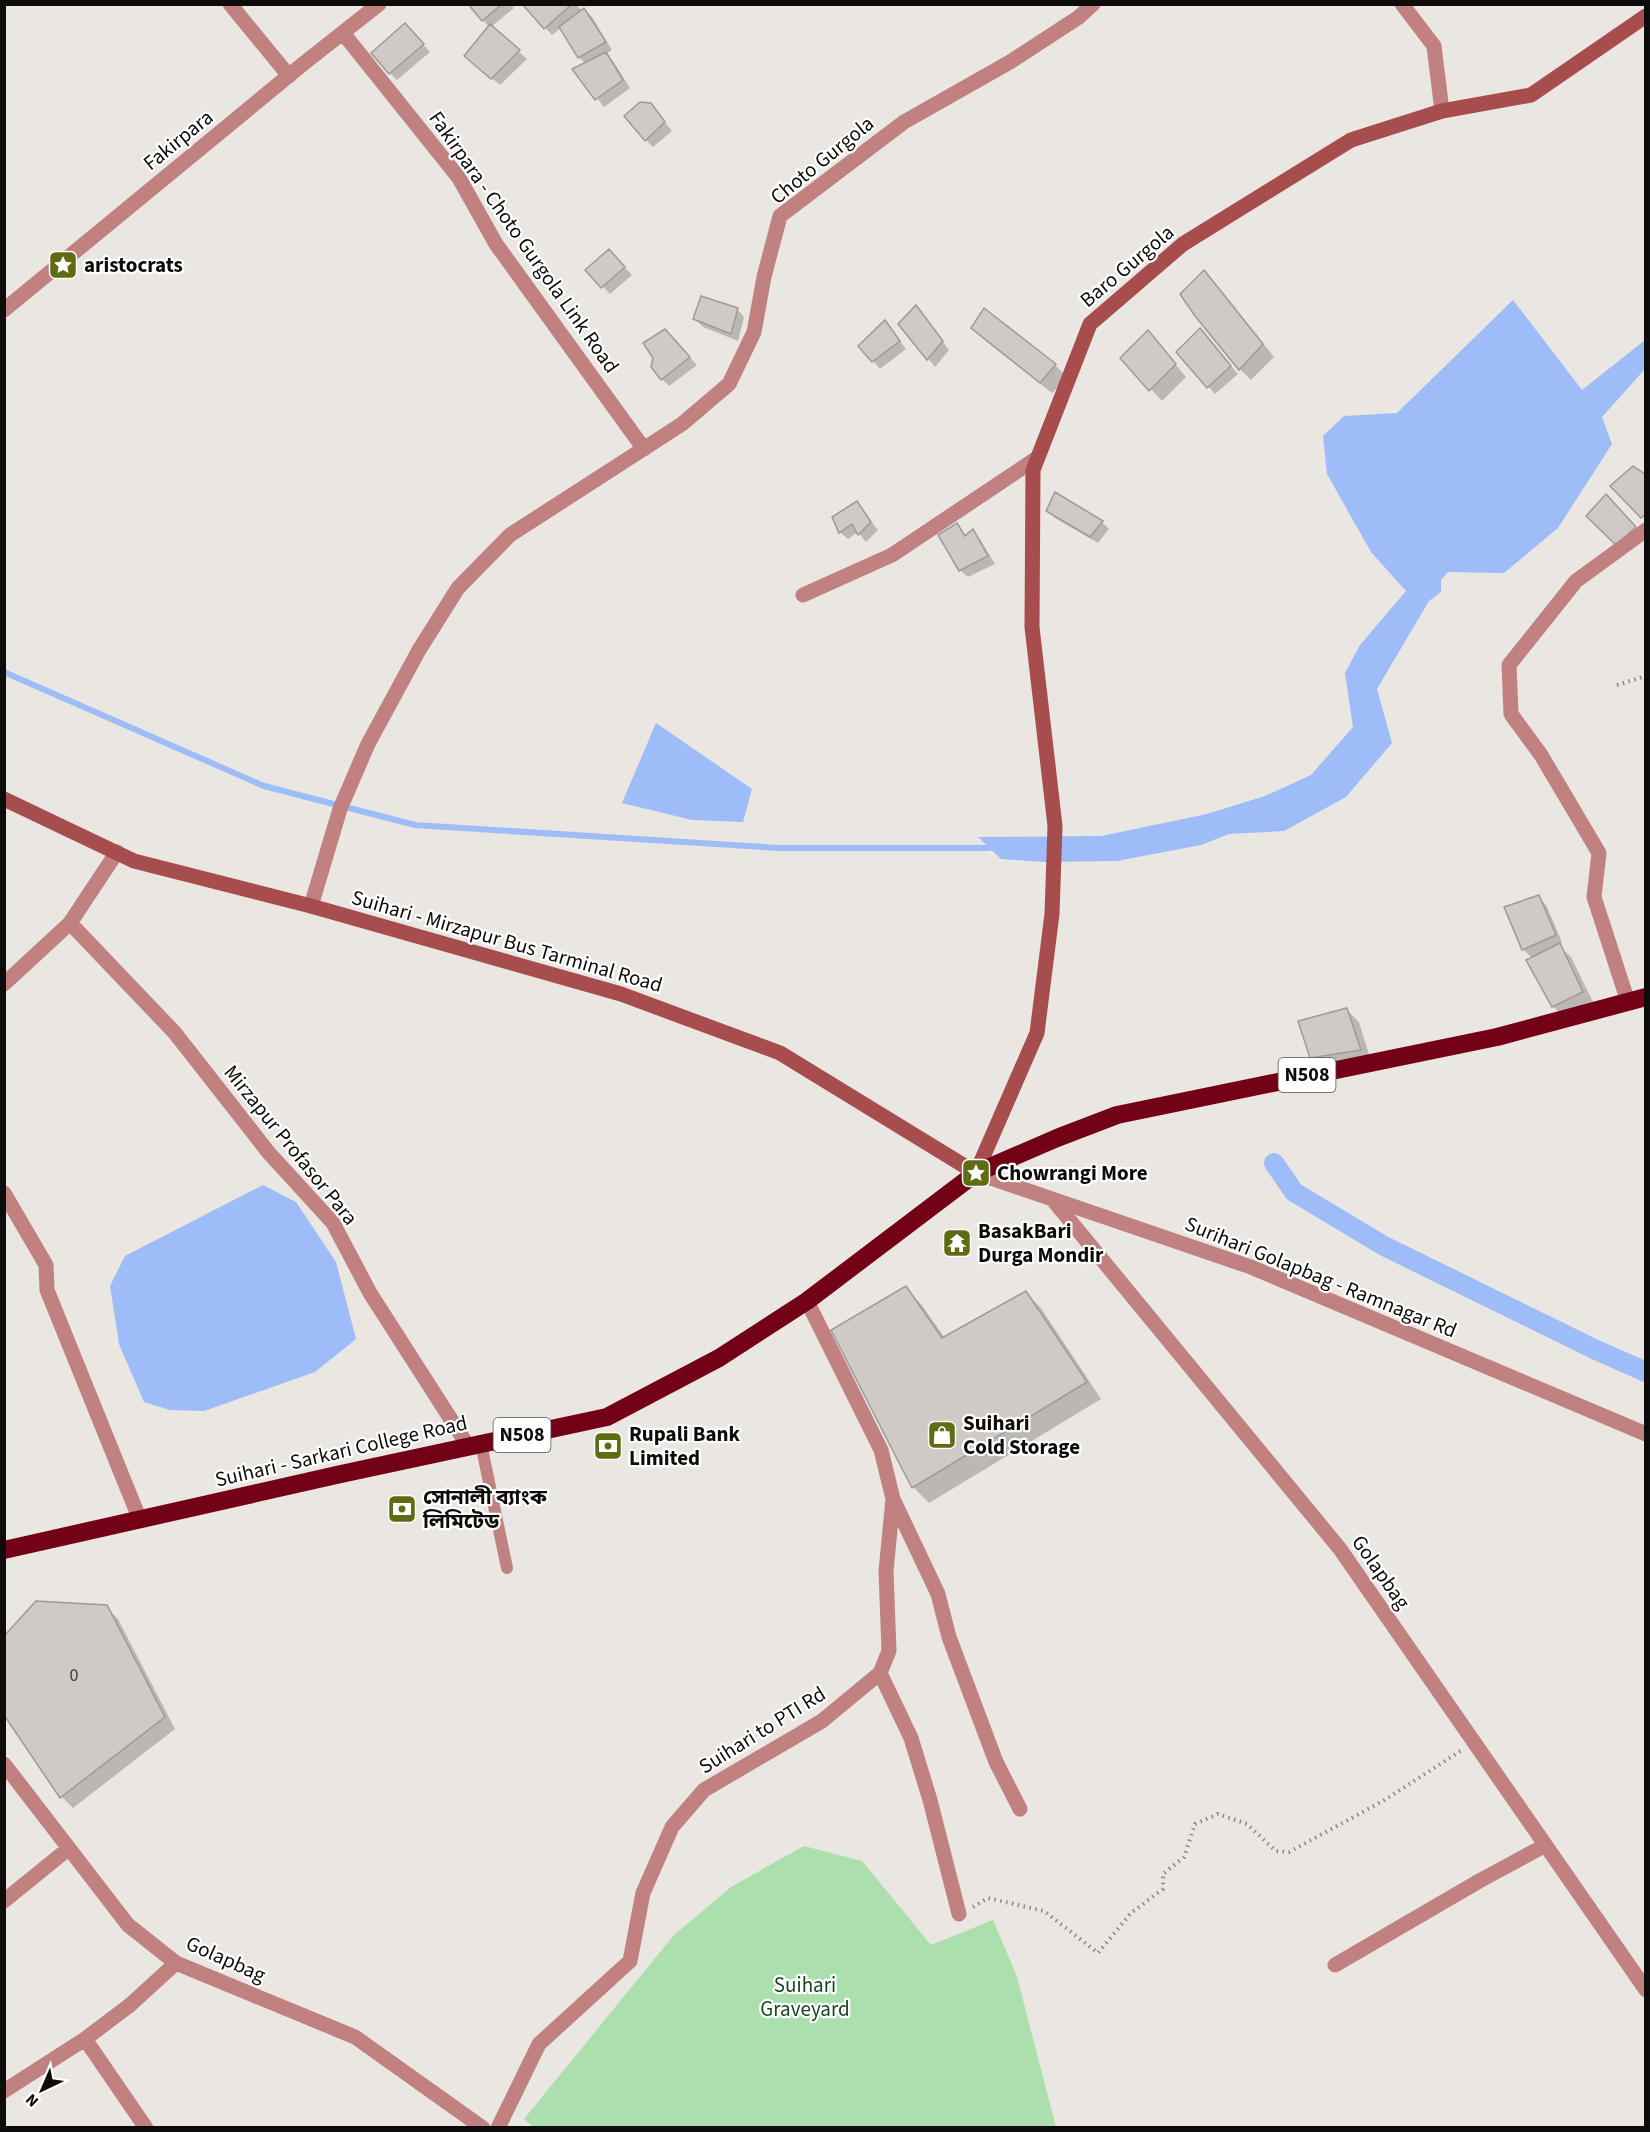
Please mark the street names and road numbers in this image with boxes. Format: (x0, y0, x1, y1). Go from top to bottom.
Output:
street label: Fakirpara (137, 102, 219, 178)
street label: Fakirpara - Choto Gurgola Link Road (422, 105, 626, 379)
street label: Choto Gurgola (764, 109, 880, 211)
street label: Baro Gurgola (1073, 218, 1181, 314)
street label: Suihari - Mirzapur Bus Tarminal Road (348, 882, 666, 1000)
street label: Mirzapur Profasor Para (217, 1058, 365, 1232)
road number: N508 (1278, 1058, 1336, 1092)
street label: Surihari Golapbag - Ramnagar Rd (1181, 1209, 1461, 1345)
street label: Suihari - Sarkari College Road (212, 1407, 470, 1495)
road number: N508 (494, 1418, 550, 1452)
street label: Golapbag (1344, 1529, 1418, 1616)
street label: Suihari to PTI Rd (693, 1679, 831, 1781)
street label: Golapbag (181, 1928, 271, 1990)

